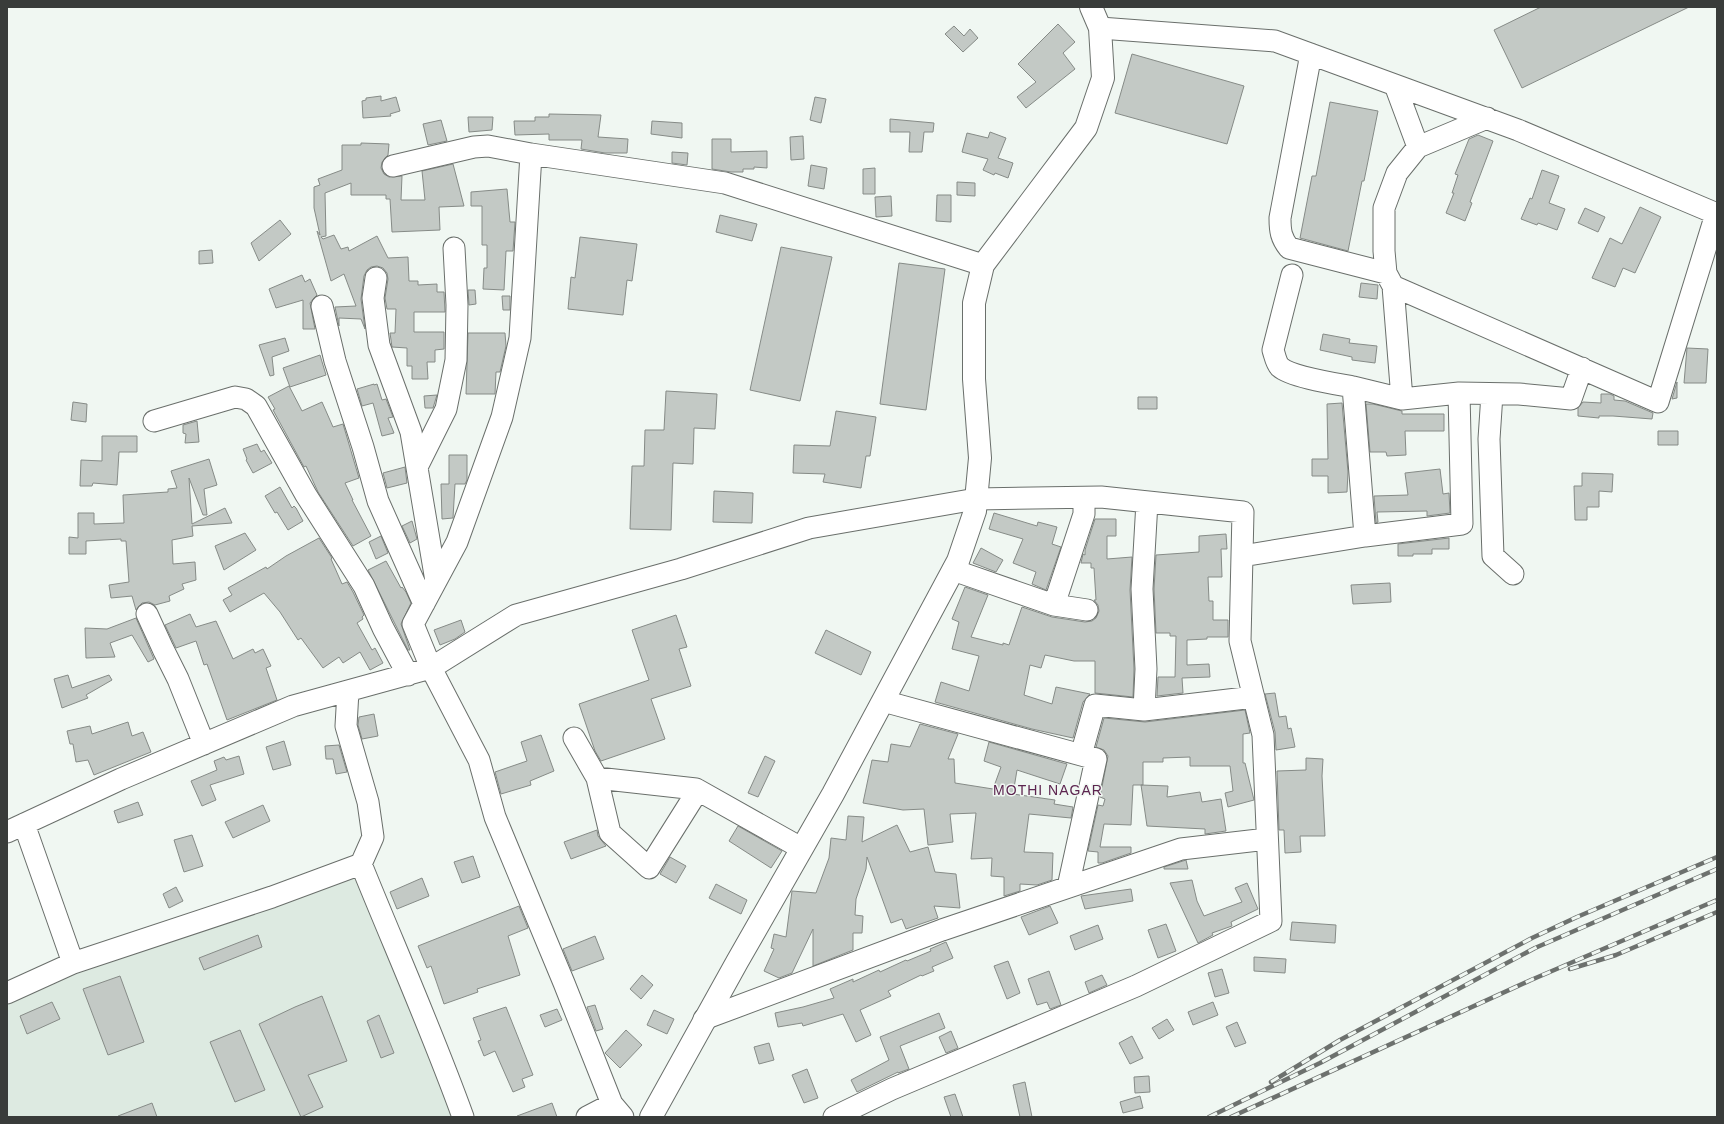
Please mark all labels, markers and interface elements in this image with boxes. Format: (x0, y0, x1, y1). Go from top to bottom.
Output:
district label: MOTHI NAGAR (993, 782, 1103, 798)

